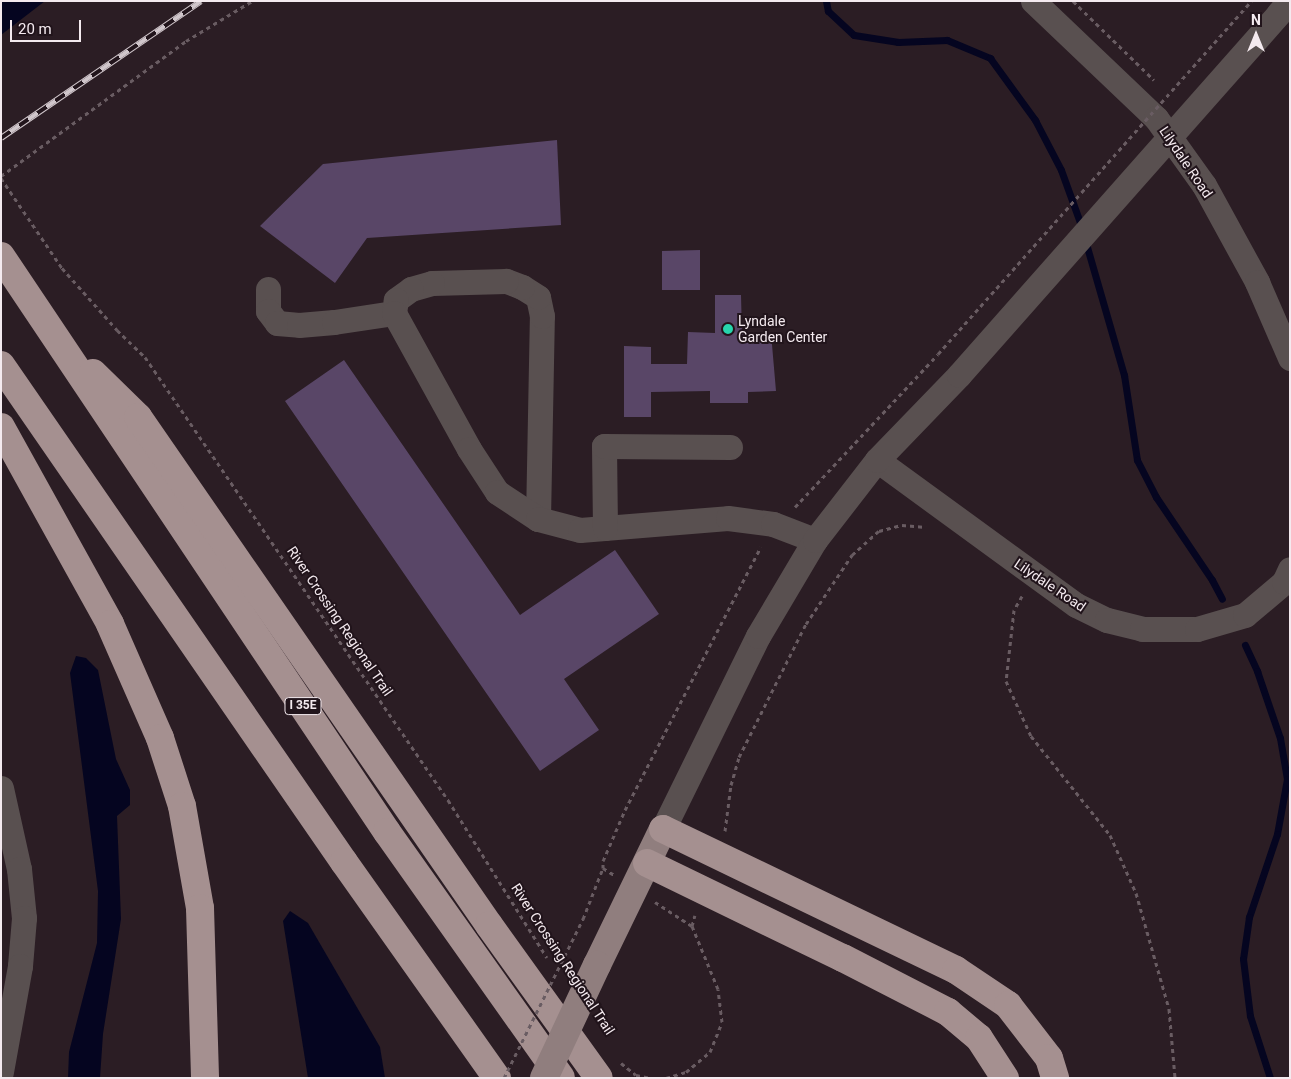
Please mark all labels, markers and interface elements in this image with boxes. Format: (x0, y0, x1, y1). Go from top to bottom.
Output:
scale bar (12, 10, 84, 42)
north arrow (1231, 10, 1281, 60)
text: N (1251, 12, 1261, 28)
text: 20 m (18, 20, 52, 38)
street label: Lilydale Road (1156, 123, 1216, 201)
place label: Lyndale Garden Center (738, 313, 827, 346)
marker: Lyndale Garden Center (722, 323, 734, 335)
street label: River Crossing Regional Trail (283, 543, 397, 699)
street label: Lilydale Road (1011, 555, 1089, 615)
road number: I 35E (284, 696, 322, 716)
street label: River Crossing Regional Trail (508, 880, 618, 1038)

